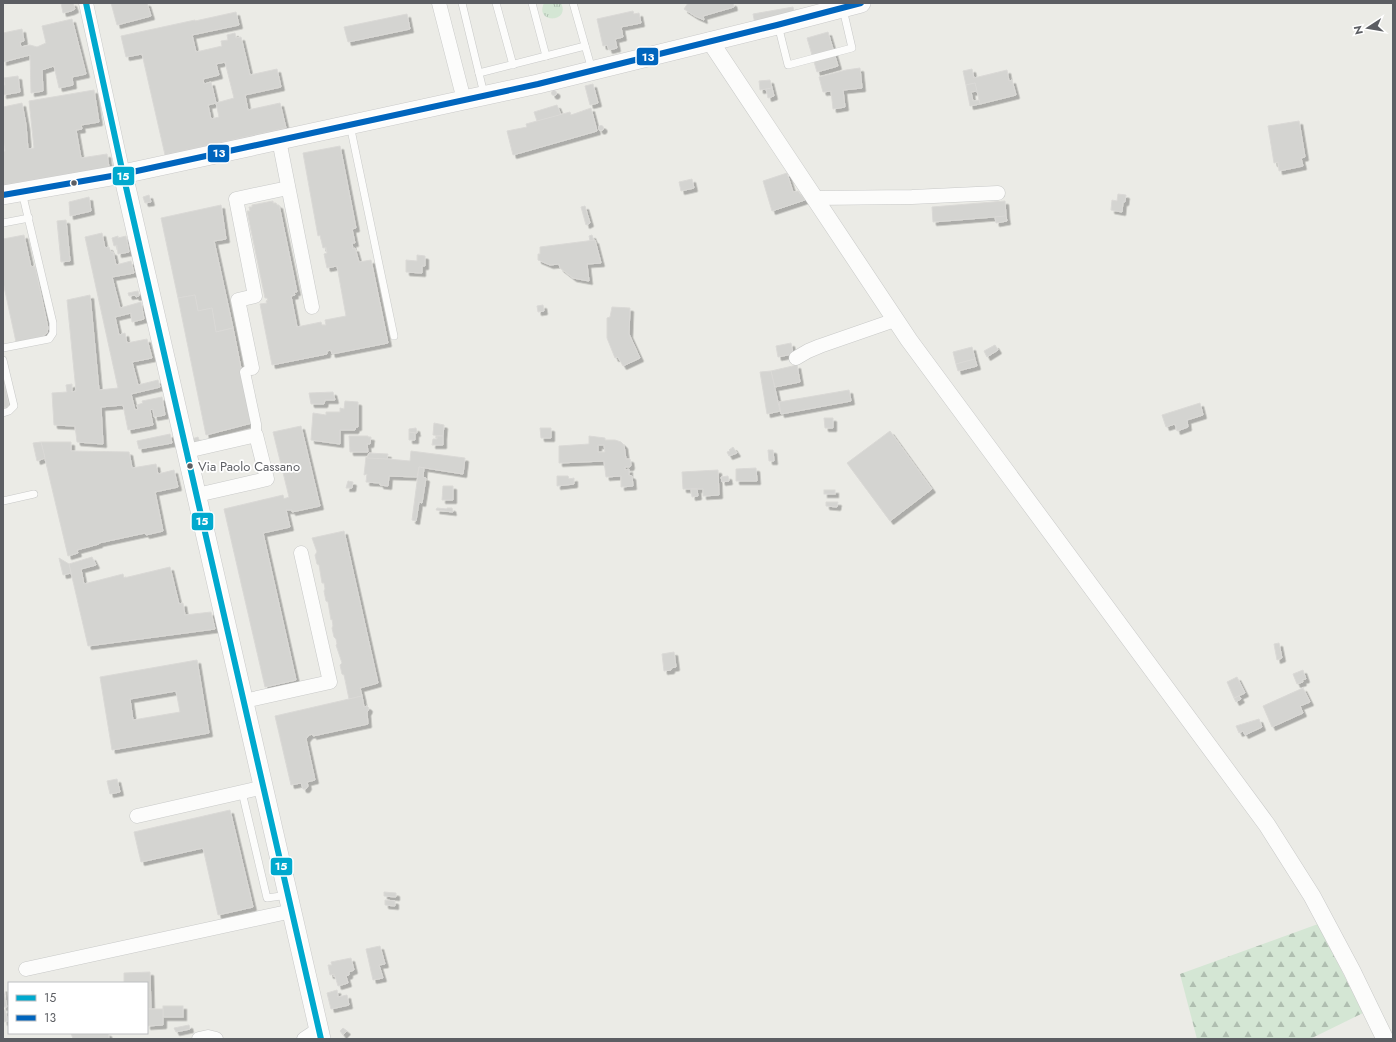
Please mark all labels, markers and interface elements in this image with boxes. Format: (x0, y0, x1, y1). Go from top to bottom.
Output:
north arrow (1348, 8, 1388, 48)
text: N (1349, 24, 1367, 36)
line badge: 13 (636, 47, 659, 66)
text: 13 (642, 49, 654, 65)
line badge: 13 (207, 144, 230, 163)
text: 13 (213, 145, 225, 161)
line badge: 15 (112, 166, 135, 186)
text: 15 (117, 168, 129, 184)
unlabelled marker (69, 178, 79, 188)
place label: Via Paolo Cassano (198, 457, 300, 476)
marker: Via Paolo Cassano (185, 461, 195, 471)
line badge: 15 (191, 512, 214, 531)
text: 15 (196, 513, 208, 529)
line badge: 15 (270, 857, 293, 876)
text: 15 (275, 858, 287, 874)
legend (8, 982, 148, 1034)
text: 15 (44, 989, 56, 1007)
text: 13 (44, 1009, 56, 1027)

